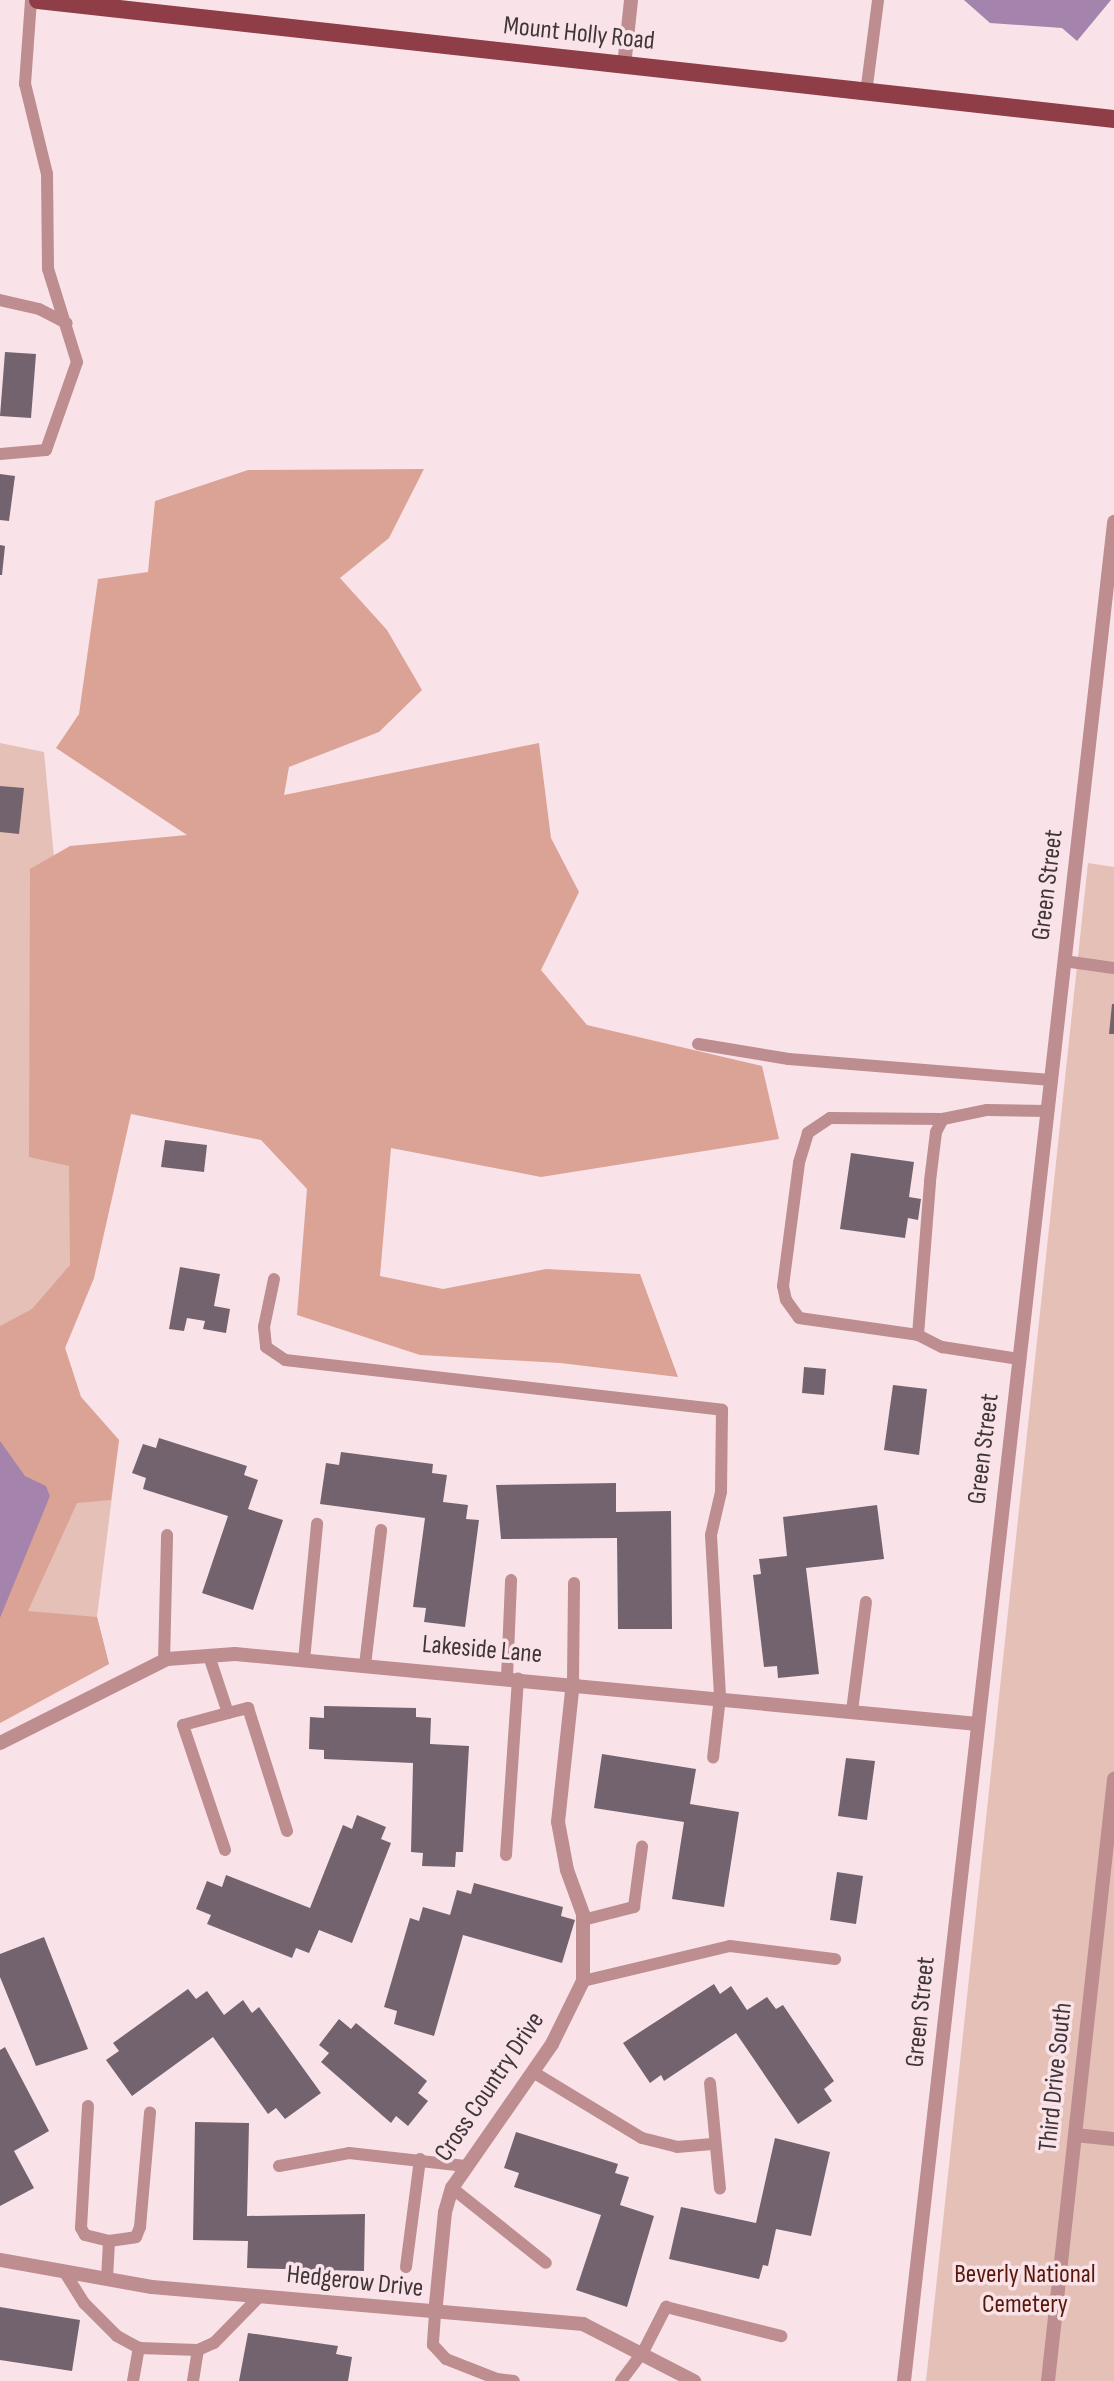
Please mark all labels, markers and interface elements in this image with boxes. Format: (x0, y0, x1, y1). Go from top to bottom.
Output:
street label: Mount Holly Road (502, 11, 656, 57)
street label: Green Street (1026, 828, 1070, 942)
street label: Green Street (962, 1392, 1006, 1506)
street label: Lakeside Lane (421, 1629, 543, 1671)
street label: Green Street (900, 1955, 942, 2069)
street label: Third Drive South (1033, 2001, 1079, 2153)
street label: Cross Country Drive (429, 2006, 551, 2168)
street label: Hedgerow Drive (285, 2259, 425, 2305)
park label: Beverly National Cemetery (954, 2259, 1096, 2320)

